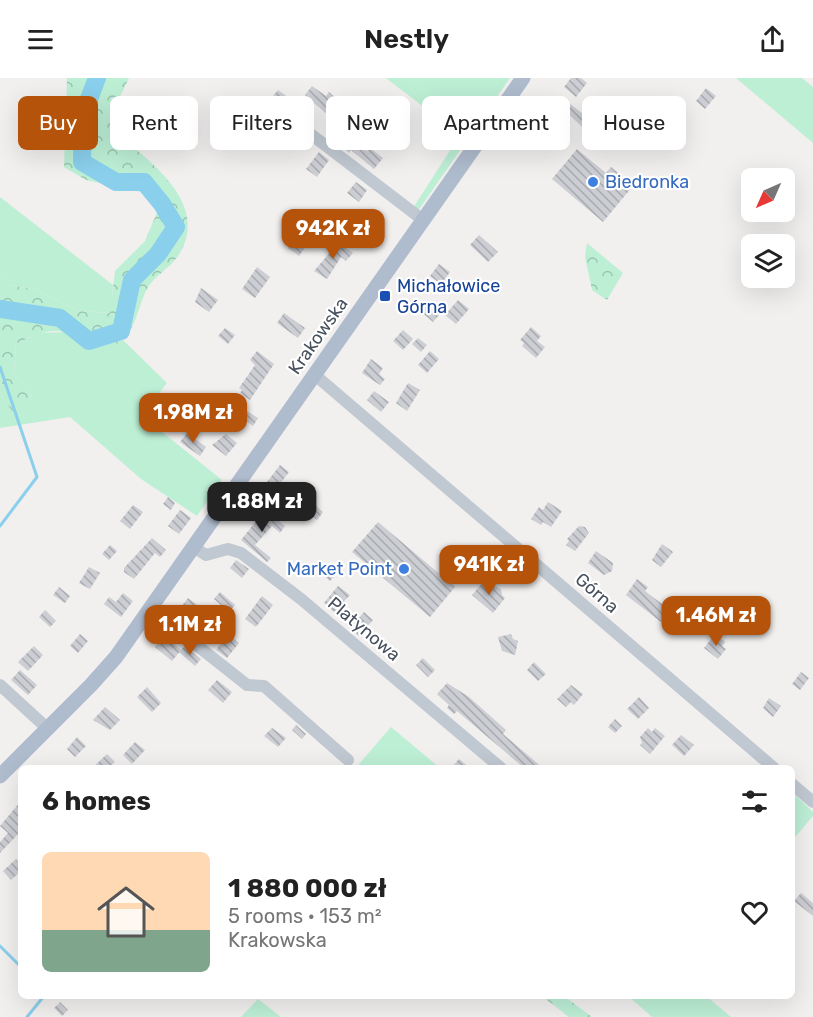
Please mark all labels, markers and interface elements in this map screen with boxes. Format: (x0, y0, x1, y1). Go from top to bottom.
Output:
icon: menu (24, 23, 57, 56)
text: Nestly (364, 23, 449, 55)
icon: share (756, 23, 789, 56)
chip: Buy (18, 96, 98, 150)
chip: Rent (110, 96, 198, 150)
chip: Filters (210, 96, 314, 150)
chip: New (326, 96, 410, 150)
chip: Apartment (422, 96, 570, 150)
chip: House (582, 96, 686, 150)
north arrow (741, 168, 795, 222)
map controls (741, 168, 795, 288)
place label: Biedronka (605, 171, 689, 193)
marker: Biedronka (586, 175, 600, 189)
pin: 942K zł (278, 209, 388, 260)
text: 942K zł (296, 216, 370, 240)
button: layers (741, 234, 795, 288)
place label: Michałowice Górna (397, 275, 500, 318)
marker: Michałowice Górna (378, 289, 392, 303)
street label: Krakowska (284, 293, 352, 379)
pin: 1.98M zł (131, 393, 255, 444)
text: 1.98M zł (153, 400, 233, 424)
pin: 1.88M zł (200, 482, 324, 533)
text: 1.88M zł (221, 489, 303, 513)
pin: 941K zł (434, 545, 544, 596)
text: 941K zł (453, 552, 525, 576)
place label: Market Point (287, 558, 392, 580)
marker: Market Point (397, 562, 411, 576)
street label: Górna (571, 568, 623, 618)
street label: Platynowa (323, 592, 405, 666)
pin: 1.46M zł (654, 596, 778, 647)
text: 1.46M zł (676, 603, 756, 627)
pin: 1.1M zł (135, 605, 245, 656)
text: 1.1M zł (158, 612, 222, 636)
icon: filters (738, 785, 771, 818)
text: 6 homes (42, 786, 151, 817)
text: 1 880 000 zł (228, 873, 387, 904)
icon: home (90, 876, 162, 948)
icon: heart (738, 896, 771, 929)
text: 5 rooms · 153 m² (228, 904, 382, 928)
text: Krakowska (228, 928, 327, 952)

